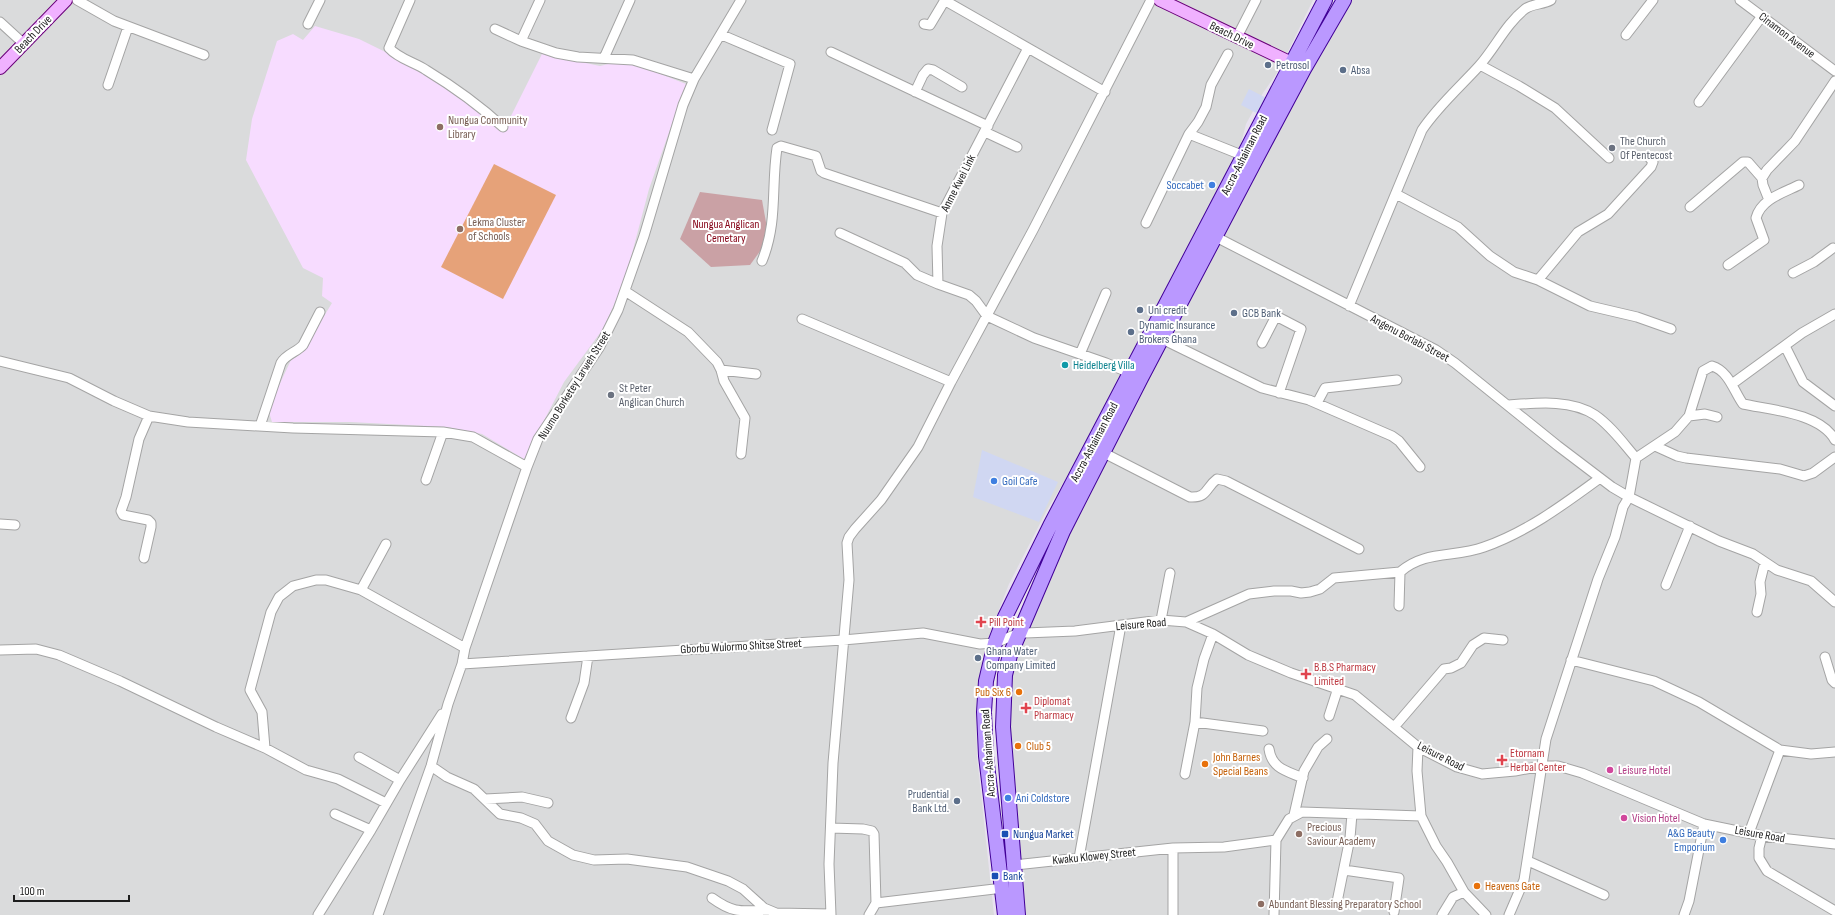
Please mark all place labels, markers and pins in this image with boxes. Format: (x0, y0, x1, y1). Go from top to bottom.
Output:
place label: Petrosol (1276, 58, 1309, 73)
marker: Petrosol (1263, 60, 1273, 70)
place label: Absa (1350, 63, 1371, 78)
marker: Absa (1338, 65, 1348, 75)
place label: Nungua Community Library (448, 113, 528, 142)
marker: Nungua Community Library (435, 122, 445, 132)
place label: The Church Of Pentecost (1620, 134, 1673, 163)
marker: The Church Of Pentecost (1607, 143, 1617, 153)
place label: Soccabet (1166, 178, 1204, 193)
marker: Soccabet (1207, 180, 1217, 190)
place label: Lekma Cluster of Schools (468, 215, 526, 244)
marker: Lekma Cluster of Schools (455, 224, 465, 234)
place label: Uni credit (1148, 303, 1187, 318)
marker: Uni credit (1135, 305, 1145, 315)
place label: GCB Bank (1242, 306, 1281, 321)
marker: GCB Bank (1229, 308, 1239, 318)
place label: Dynamic Insurance Brokers Ghana (1139, 318, 1216, 347)
marker: Dynamic Insurance Brokers Ghana (1126, 327, 1136, 337)
place label: Heidelberg Villa (1073, 358, 1135, 373)
marker: Heidelberg Villa (1060, 360, 1070, 370)
place label: St Peter Anglican Church (618, 381, 684, 410)
marker: St Peter Anglican Church (606, 390, 616, 400)
place label: Goil Cafe (1002, 474, 1038, 489)
marker: Goil Cafe (989, 476, 999, 486)
place label: Pill Point (989, 615, 1024, 630)
marker: Pill Point (976, 617, 986, 627)
place label: Ghana Water Company Limited (986, 644, 1056, 673)
marker: Ghana Water Company Limited (973, 653, 983, 663)
place label: B.B.S Pharmacy Limited (1314, 660, 1376, 689)
marker: B.B.S Pharmacy Limited (1301, 669, 1311, 679)
place label: Pub Six 6 (975, 685, 1011, 700)
marker: Pub Six 6 (1014, 687, 1024, 697)
place label: Diplomat Pharmacy (1034, 694, 1074, 723)
marker: Diplomat Pharmacy (1021, 703, 1031, 713)
place label: Club 5 (1026, 739, 1051, 754)
marker: Club 5 (1013, 741, 1023, 751)
place label: Etornam Herbal Center (1510, 746, 1566, 775)
place label: John Barnes Special Beans (1212, 750, 1268, 779)
marker: Etornam Herbal Center (1497, 755, 1507, 765)
marker: John Barnes Special Beans (1200, 759, 1210, 769)
place label: Leisure Hotel (1618, 763, 1670, 778)
marker: Leisure Hotel (1605, 765, 1615, 775)
place label: Prudential Bank Ltd. (908, 787, 949, 816)
place label: Ani Coldstore (1015, 791, 1070, 806)
marker: Ani Coldstore (1003, 793, 1013, 803)
marker: Prudential Bank Ltd. (952, 796, 962, 806)
place label: Vision Hotel (1632, 811, 1680, 826)
marker: Vision Hotel (1619, 813, 1629, 823)
place label: Precious Saviour Academy (1307, 820, 1376, 849)
place label: A&G Beauty Emporium (1667, 826, 1715, 855)
place label: Nungua Market (1013, 827, 1074, 842)
marker: Nungua Market (1000, 829, 1010, 839)
marker: Precious Saviour Academy (1294, 829, 1304, 839)
marker: A&G Beauty Emporium (1718, 835, 1728, 845)
place label: Bank (1003, 869, 1023, 884)
marker: Bank (990, 871, 1000, 881)
place label: Heavens Gate (1485, 879, 1540, 894)
marker: Heavens Gate (1472, 881, 1482, 891)
place label: Abundant Blessing Preparatory School (1268, 897, 1421, 912)
marker: Abundant Blessing Preparatory School (1256, 899, 1266, 909)

